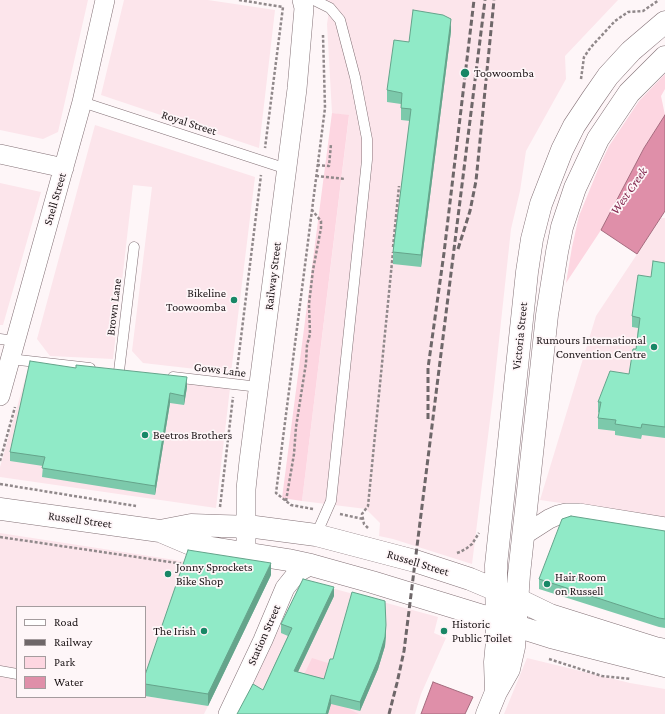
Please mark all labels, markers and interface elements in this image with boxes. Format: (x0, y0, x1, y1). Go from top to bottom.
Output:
place label: Toowoomba (474, 66, 534, 80)
marker: Toowoomba (459, 67, 471, 79)
street label: Royal Street (160, 107, 218, 139)
water label: West Creek (607, 164, 651, 218)
street label: Snell Street (41, 171, 69, 227)
street label: Railway Street (262, 241, 284, 311)
street label: Brown Lane (103, 278, 125, 336)
place label: Bikeline Toowoomba (166, 286, 226, 314)
marker: Bikeline Toowoomba (229, 295, 239, 305)
street label: Victoria Street (509, 301, 531, 371)
place label: Rumours International Convention Centre (536, 333, 646, 361)
marker: Rumours International Convention Centre (649, 342, 659, 352)
street label: Gows Lane (193, 360, 247, 380)
place label: Beetros Brothers (153, 428, 232, 442)
marker: Beetros Brothers (140, 430, 150, 440)
street label: Russell Street (47, 508, 113, 532)
street label: Russell Street (385, 547, 451, 579)
place label: Jonny Sprockets Bike Shop (176, 560, 252, 588)
marker: Jonny Sprockets Bike Shop (163, 569, 173, 579)
place label: Hair Room on Russell (555, 570, 606, 598)
marker: Hair Room on Russell (542, 579, 552, 589)
street label: Station Street (244, 602, 284, 668)
legend (16, 606, 146, 698)
text: Road (54, 615, 78, 629)
place label: Historic Public Toilet (452, 617, 512, 645)
place label: The Irish (153, 624, 196, 638)
marker: The Irish (199, 626, 209, 636)
marker: Historic Public Toilet (439, 626, 449, 636)
text: Railway (54, 635, 92, 649)
text: Park (54, 655, 75, 669)
text: Water (54, 675, 83, 689)

